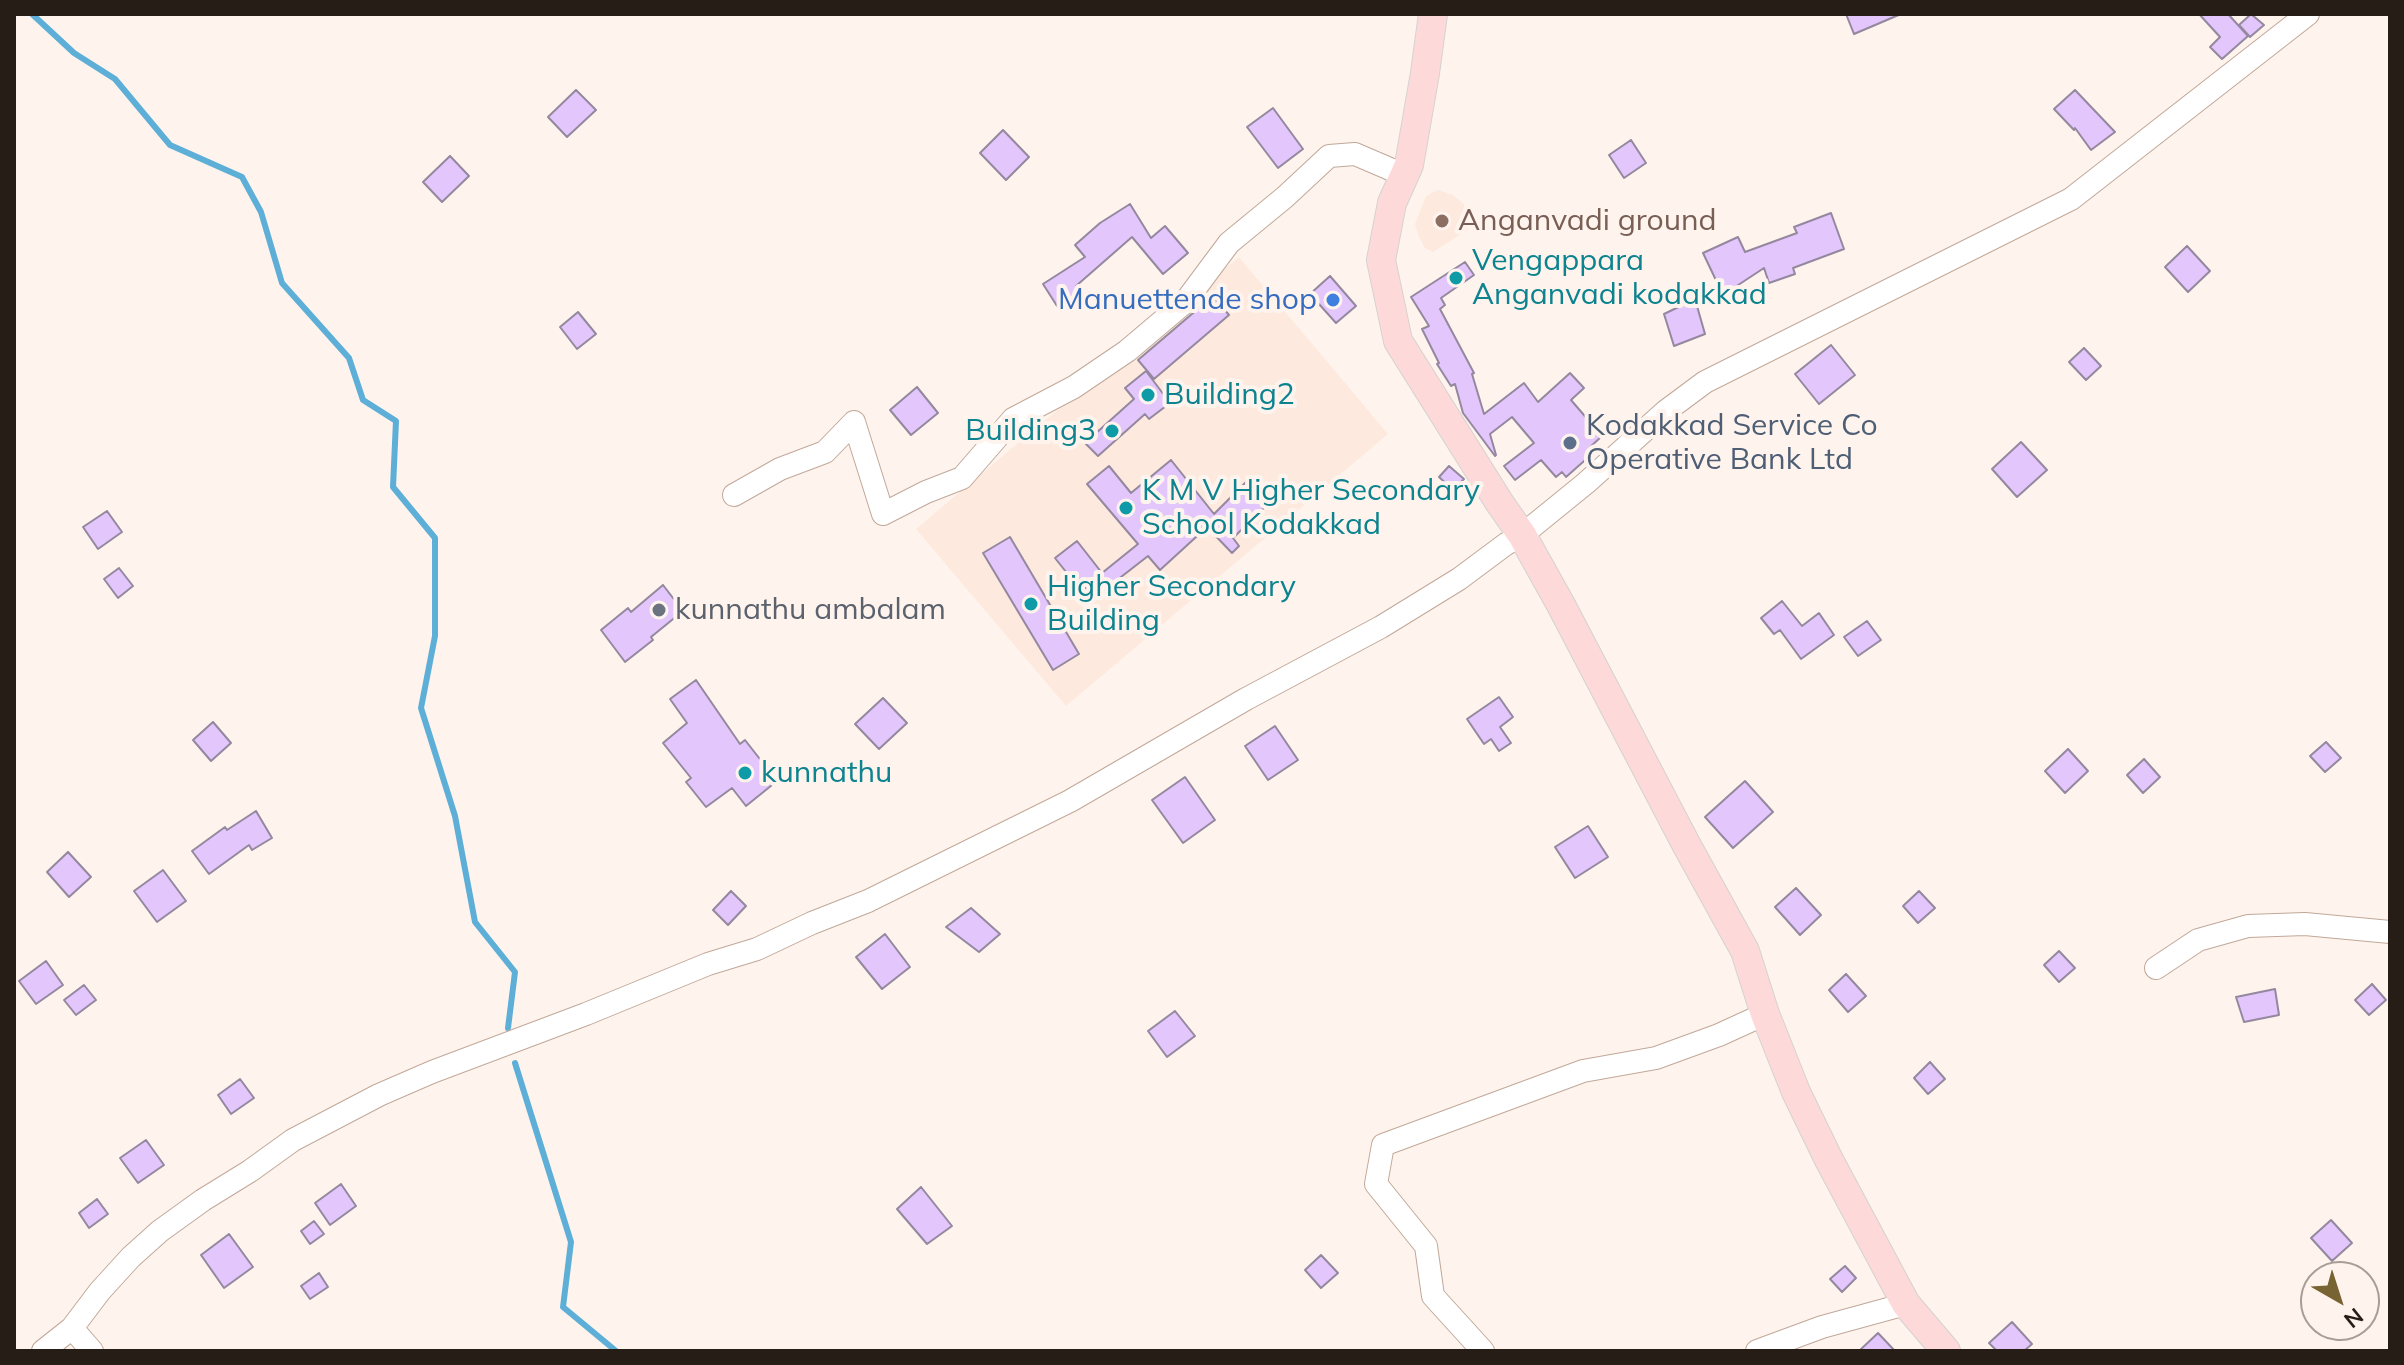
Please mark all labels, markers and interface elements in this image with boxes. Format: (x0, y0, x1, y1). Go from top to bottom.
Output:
place label: Anganvadi ground (1458, 203, 1717, 239)
marker: Anganvadi ground (1433, 212, 1451, 230)
place label: Vengappara Anganvadi kodakkad (1472, 243, 1767, 314)
marker: Vengappara Anganvadi kodakkad (1447, 269, 1465, 287)
place label: Manuettende shop (1058, 282, 1317, 318)
marker: Manuettende shop (1324, 291, 1342, 309)
place label: Building2 (1164, 377, 1295, 413)
marker: Building2 (1139, 386, 1157, 404)
place label: Kodakkad Service Co Operative Bank Ltd (1586, 408, 1878, 478)
place label: Building3 (965, 413, 1096, 449)
marker: Building3 (1103, 422, 1121, 440)
marker: Kodakkad Service Co Operative Bank Ltd (1561, 434, 1579, 452)
place label: K M V Higher Secondary School Kodakkad (1142, 473, 1480, 544)
marker: K M V Higher Secondary School Kodakkad (1117, 499, 1135, 517)
place label: Higher Secondary Building (1047, 569, 1296, 640)
place label: kunnathu ambalam (675, 592, 946, 628)
marker: Higher Secondary Building (1022, 595, 1040, 613)
marker: kunnathu ambalam (650, 601, 668, 619)
place label: kunnathu (761, 755, 892, 791)
marker: kunnathu (736, 764, 754, 782)
north arrow (2300, 1261, 2380, 1341)
text: N (2339, 1302, 2369, 1334)

